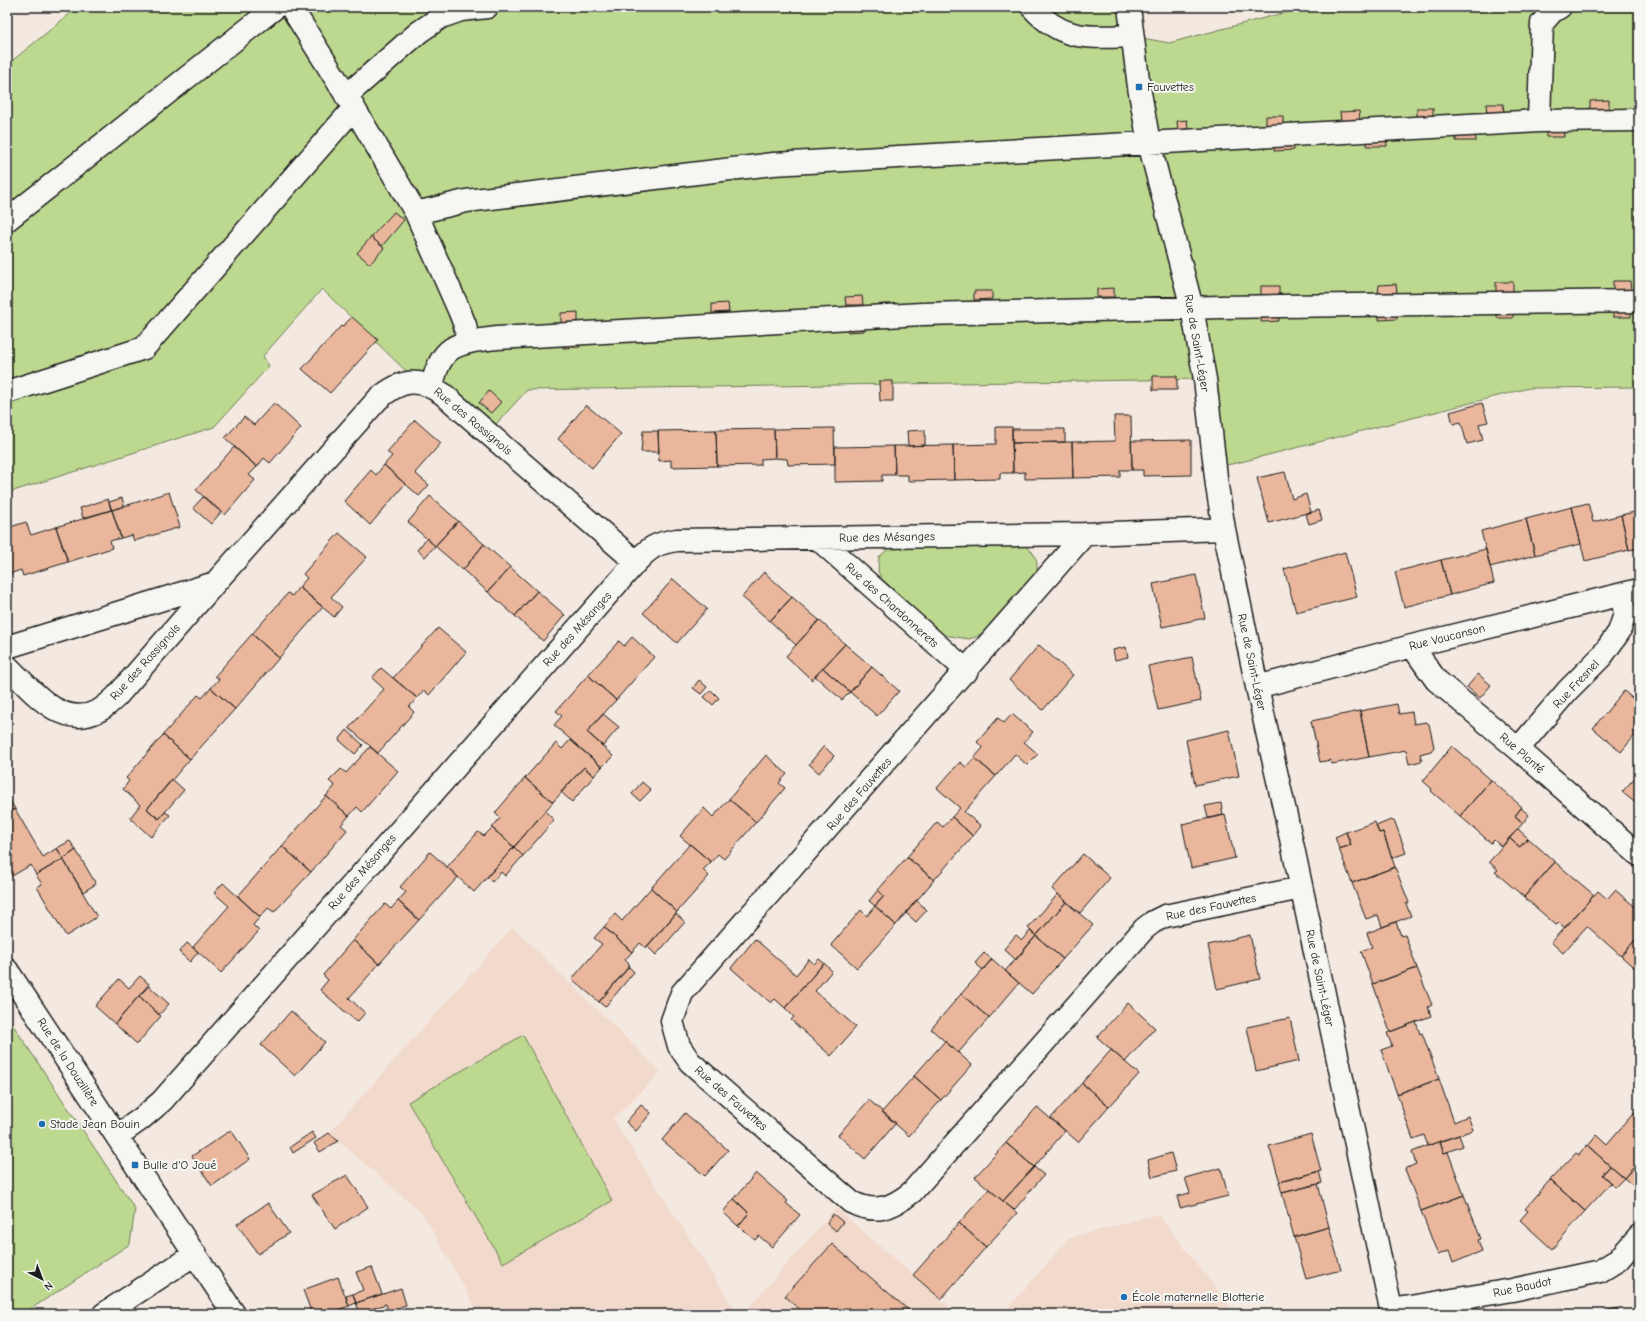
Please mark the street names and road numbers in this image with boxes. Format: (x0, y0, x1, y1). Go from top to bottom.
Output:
street label: Rue de Saint-Léger (1182, 293, 1213, 393)
street label: Rue des Rossignols (431, 384, 515, 458)
street label: Rue des Mésanges (839, 529, 935, 545)
street label: Rue des Chardonnerets (843, 560, 941, 650)
street label: Rue des Mésanges (540, 589, 614, 669)
street label: Rue de Saint-Léger (1235, 612, 1269, 712)
street label: Rue des Rossignols (107, 621, 183, 703)
street label: Rue Vaucanson (1407, 621, 1487, 653)
street label: Rue Fresnel (1550, 657, 1602, 711)
street label: Rue Planté (1497, 730, 1547, 776)
street label: Rue des Fauvettes (824, 755, 894, 833)
street label: Rue des Mésanges (325, 831, 399, 913)
street label: Rue des Fauvettes (1165, 891, 1257, 923)
street label: Rue de Saint-Léger (1303, 928, 1337, 1028)
street label: Rue de la Douzillère (34, 1015, 102, 1109)
street label: Rue des Fauvettes (692, 1063, 770, 1133)
street label: Rue Baudot (1492, 1274, 1553, 1300)

